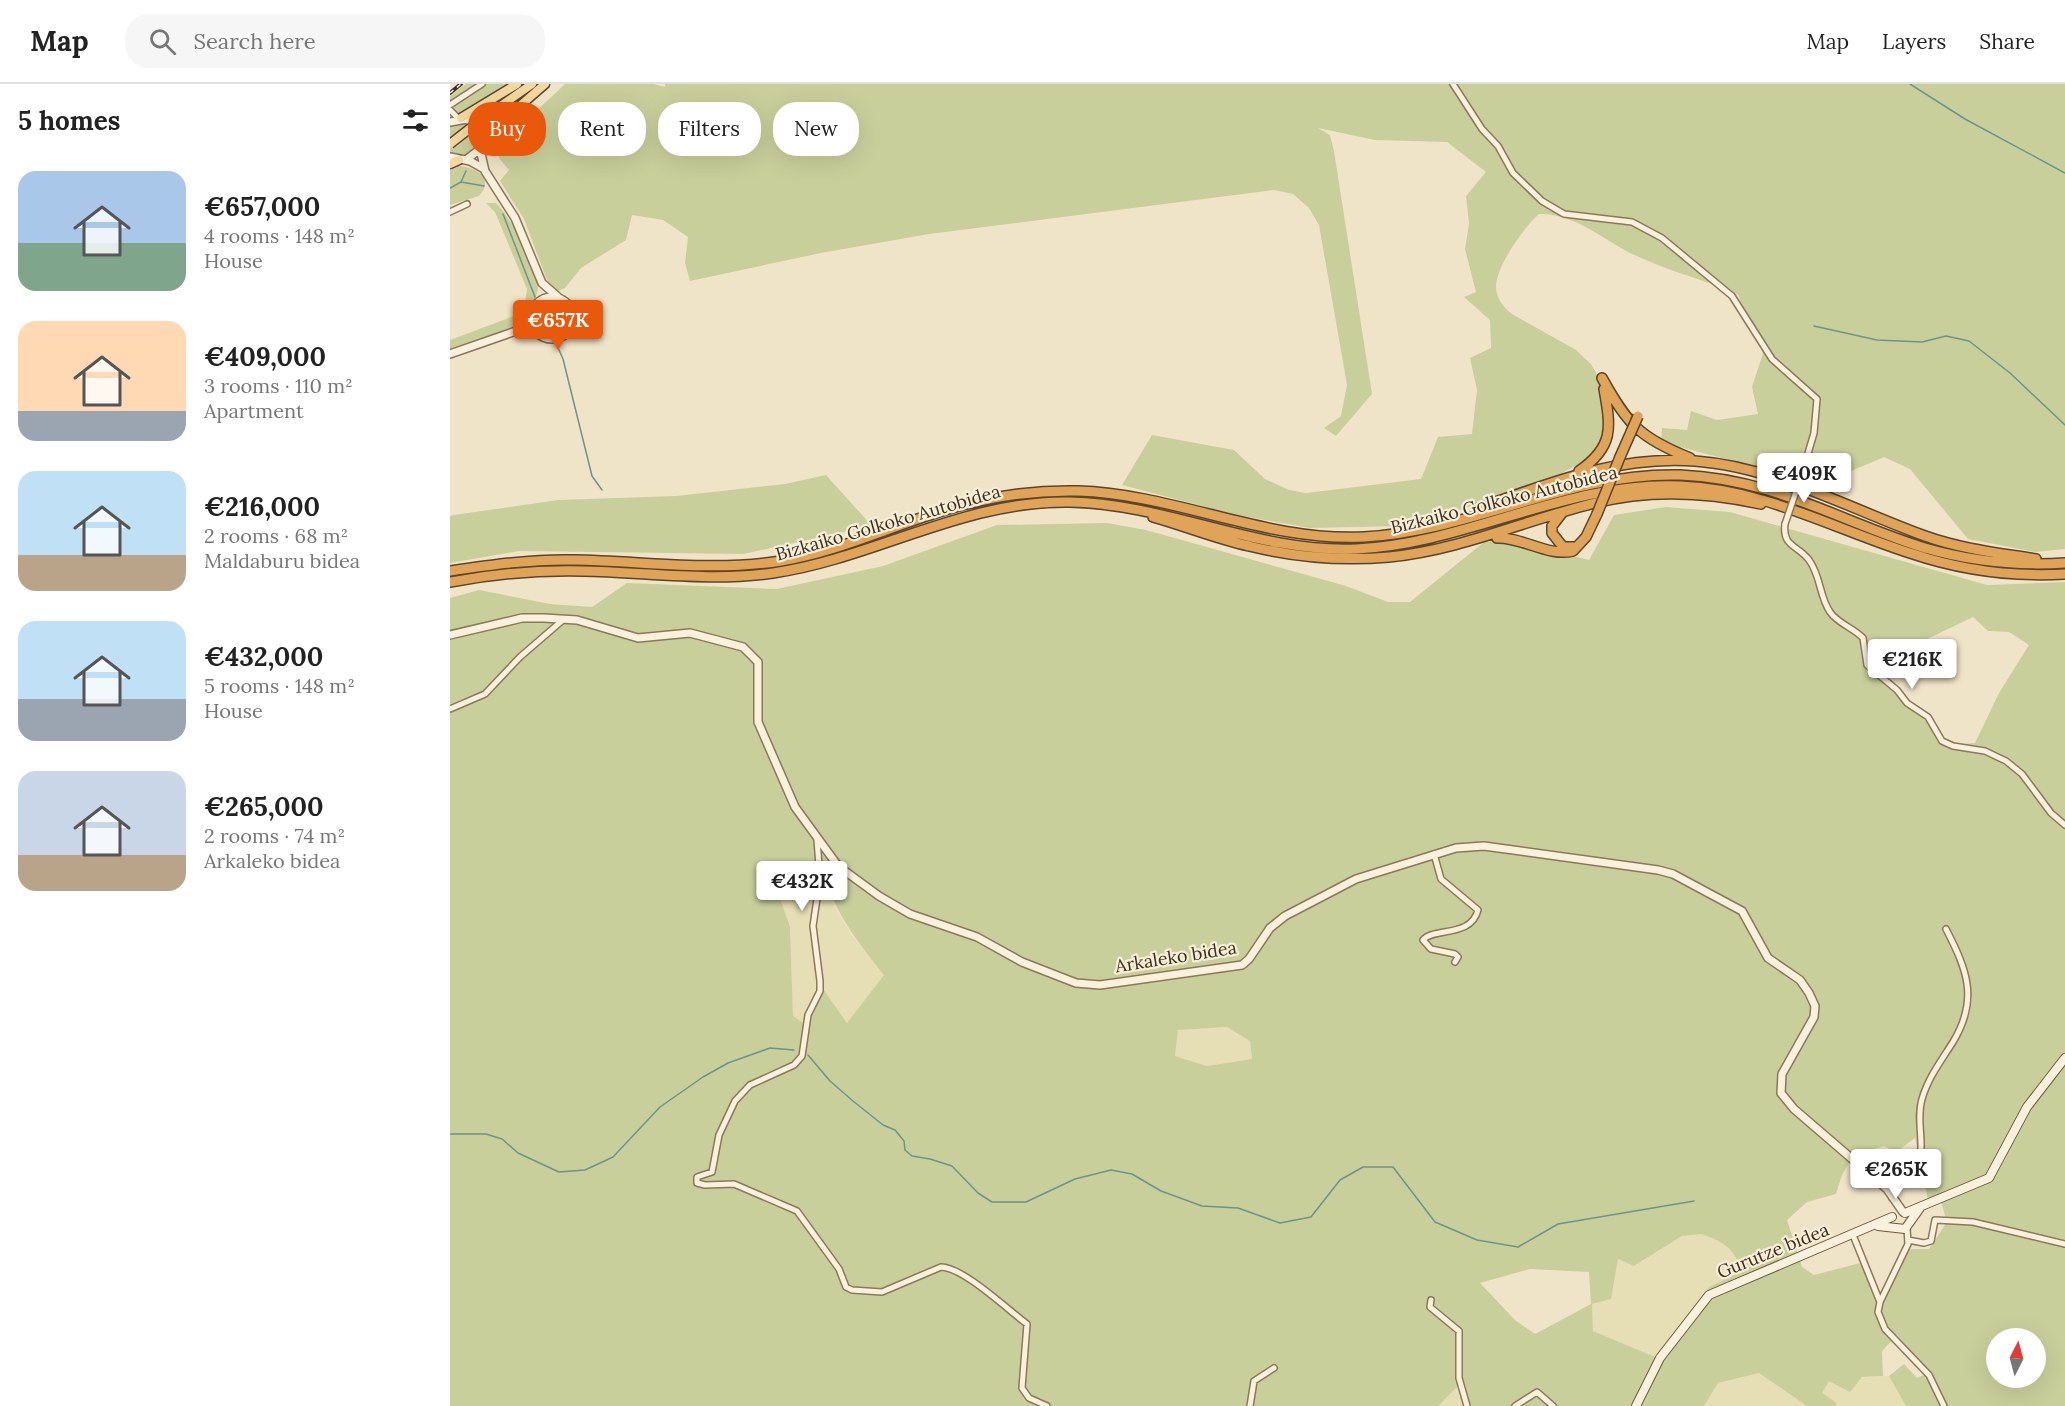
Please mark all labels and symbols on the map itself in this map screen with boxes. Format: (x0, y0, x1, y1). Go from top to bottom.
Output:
pin: €657K (516, 300, 600, 351)
pin: €409K (1762, 453, 1846, 504)
street label: Bizkaiko Golkoko Autobidea (1388, 460, 1620, 539)
street label: Bizkaiko Golkoko Autobidea (773, 479, 1003, 566)
pin: €216K (1870, 639, 1954, 690)
pin: €432K (760, 861, 844, 912)
street label: Arkaleko bidea (1113, 936, 1238, 978)
pin: €265K (1854, 1149, 1938, 1200)
street label: Gurutze bidea (1713, 1218, 1832, 1283)
north arrow (1986, 1328, 2046, 1388)

